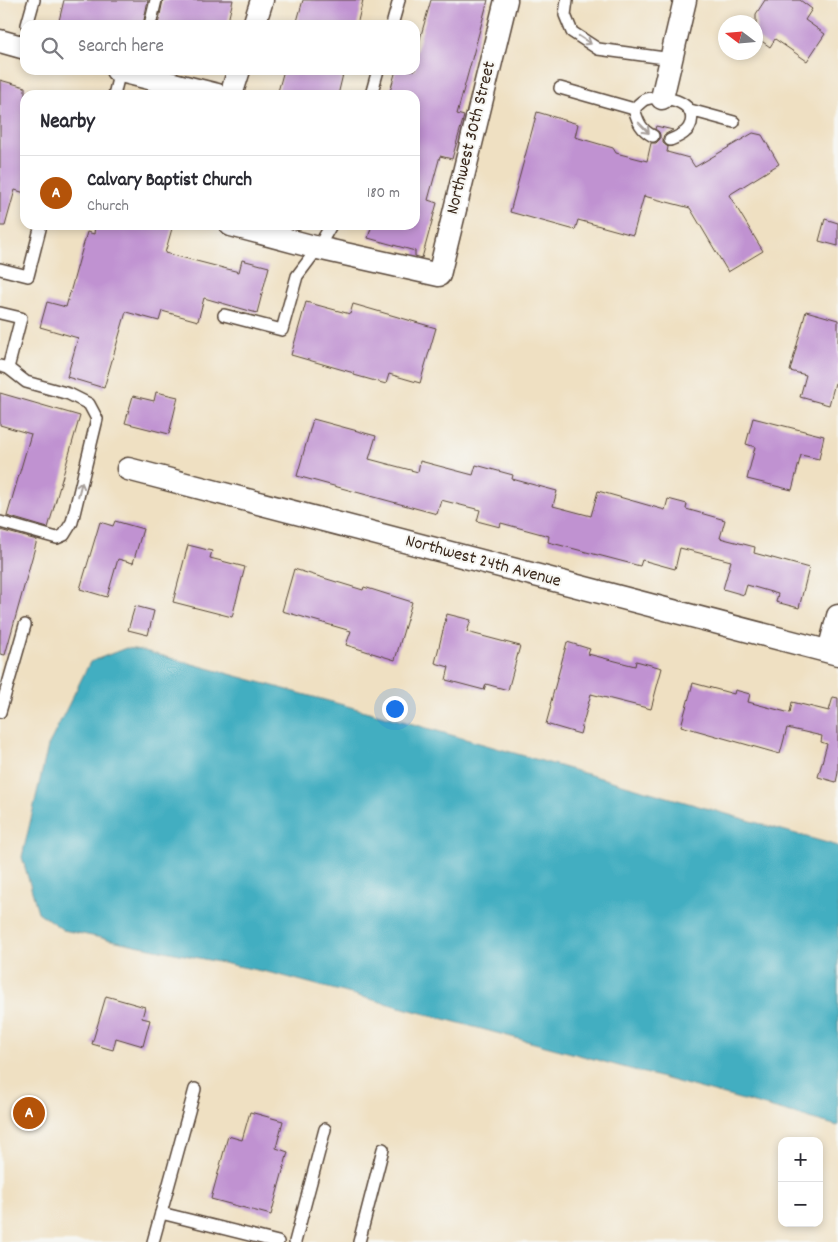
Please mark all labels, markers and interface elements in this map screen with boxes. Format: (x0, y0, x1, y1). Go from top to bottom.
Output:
north arrow (718, 15, 763, 60)
search box (20, 20, 420, 75)
icon: search (38, 34, 66, 62)
text: Search here (78, 34, 164, 61)
one-way arrow (578, 35, 592, 45)
street label: Northwest 30th Street (441, 59, 503, 217)
text: Nearby (40, 108, 95, 138)
one-way arrow (637, 121, 649, 133)
text: Calvary Baptist Church (87, 168, 252, 195)
text: A (52, 182, 60, 205)
text: 180 m (367, 182, 400, 205)
text: Church (87, 195, 129, 218)
one-way arrow (76, 481, 85, 497)
street label: Northwest 24th Avenue (403, 529, 564, 595)
your location (382, 696, 408, 722)
pin: A (13, 1094, 45, 1132)
map controls (778, 1137, 823, 1227)
button: + (778, 1137, 823, 1182)
button: − (778, 1182, 823, 1227)

